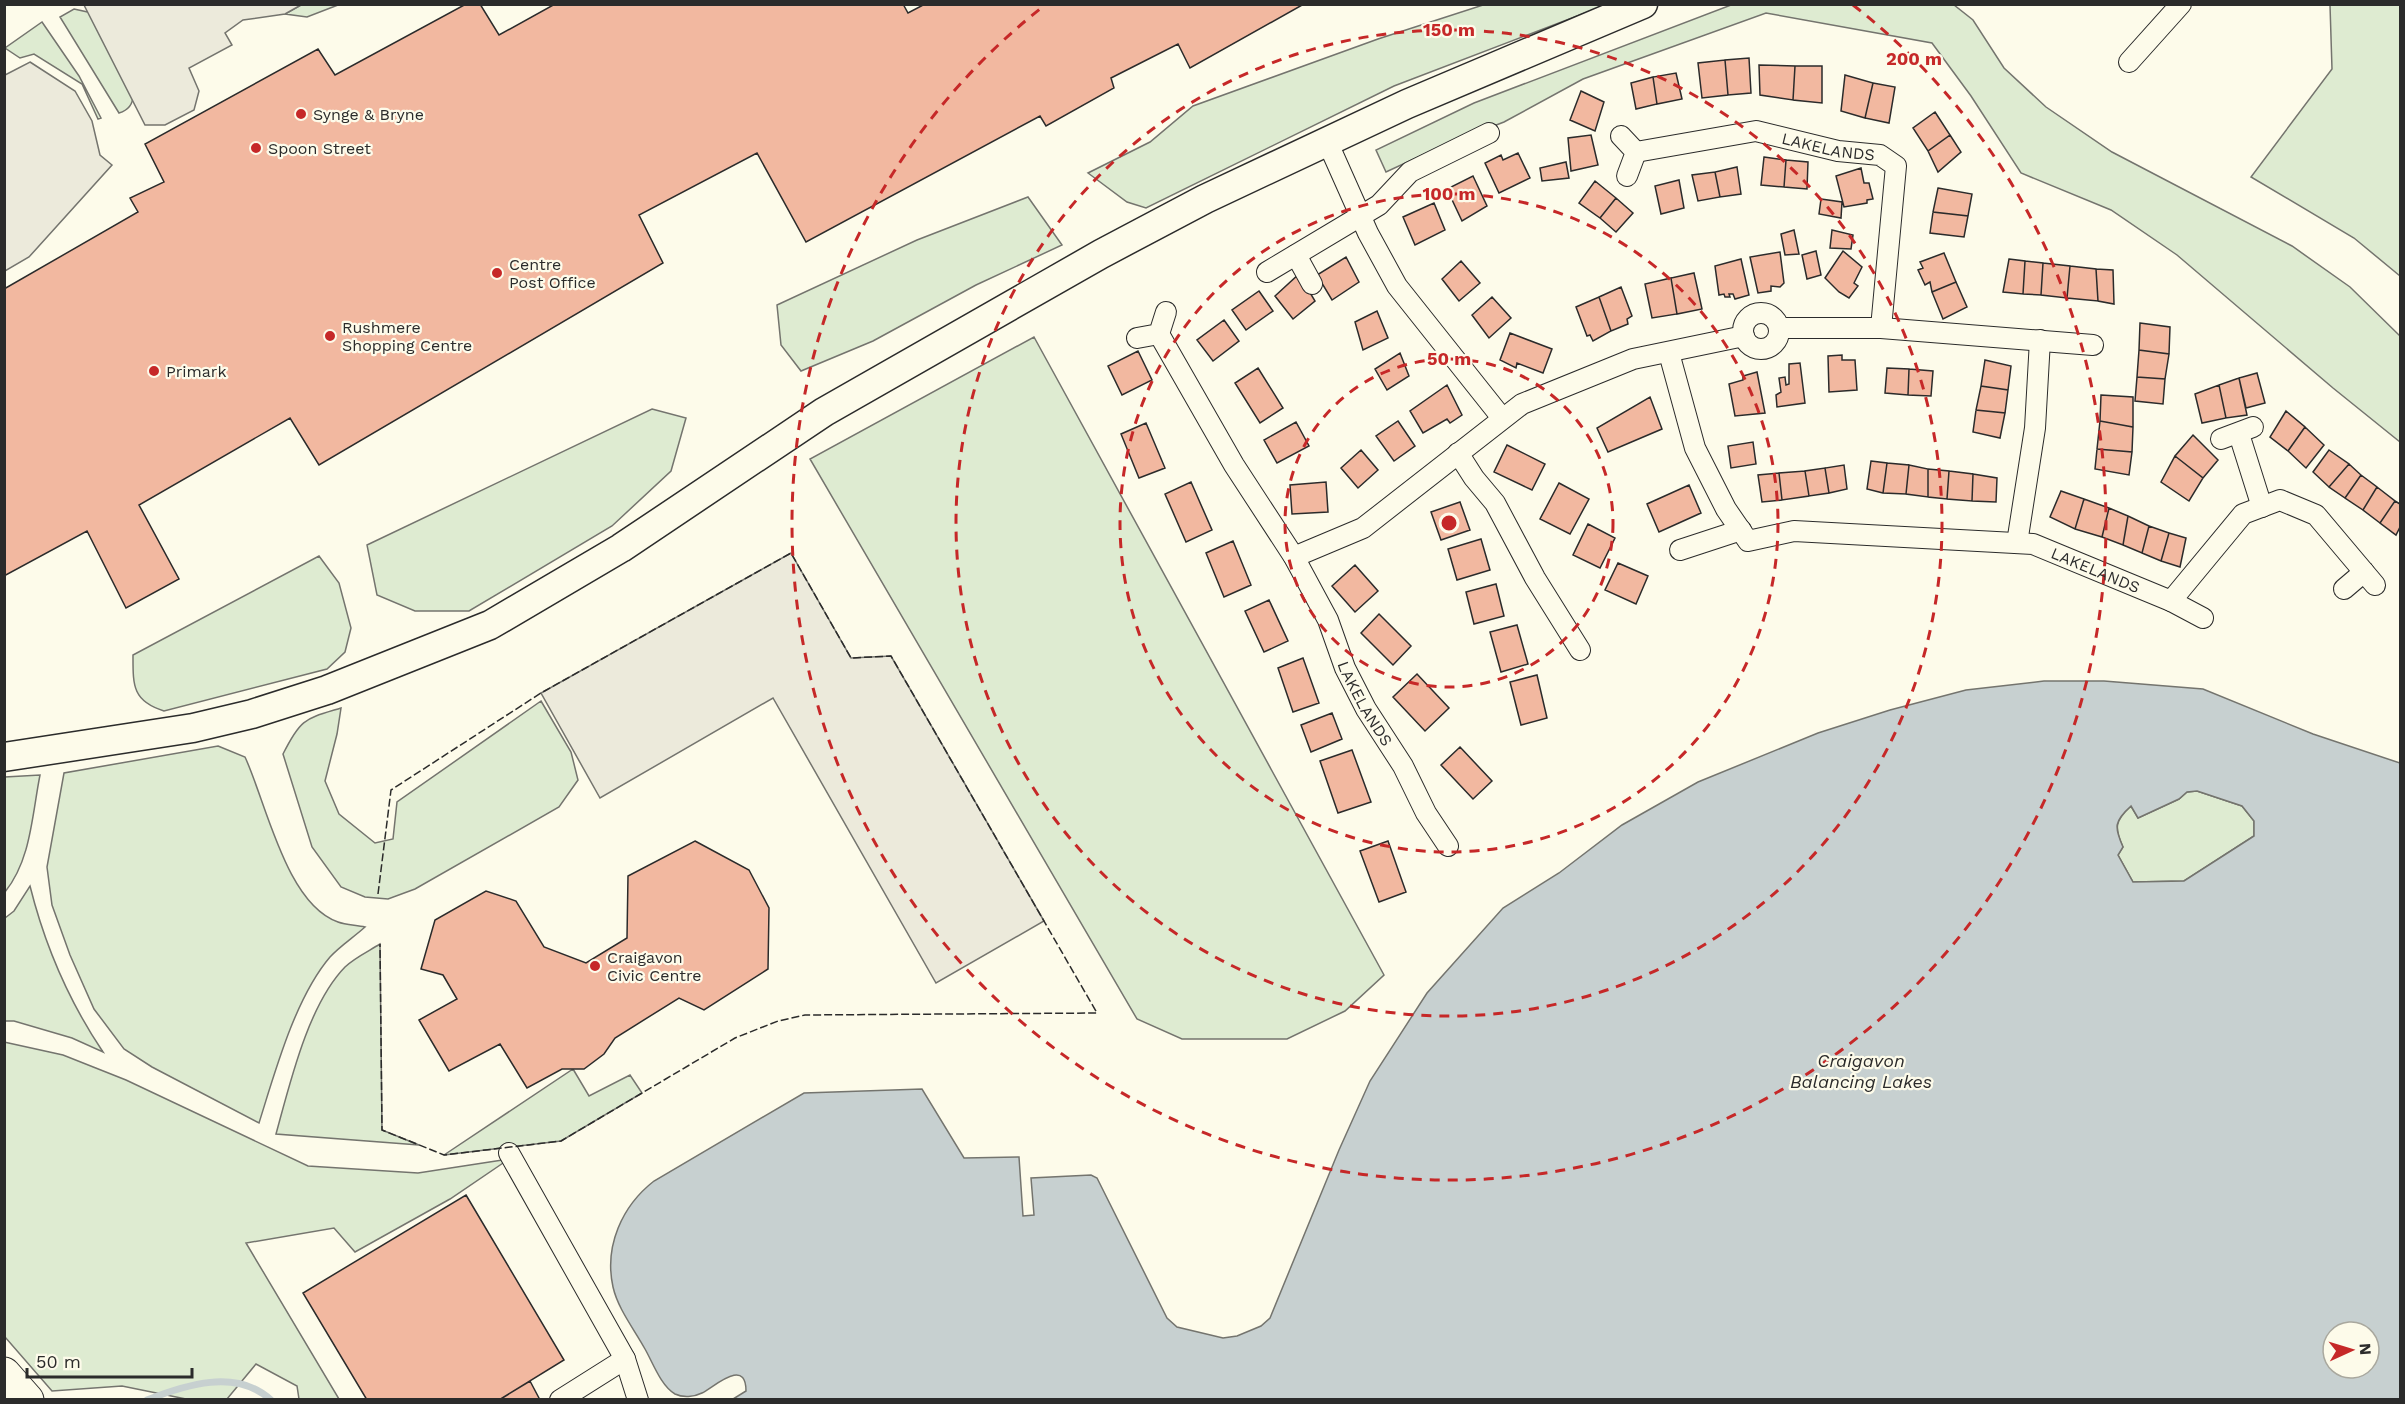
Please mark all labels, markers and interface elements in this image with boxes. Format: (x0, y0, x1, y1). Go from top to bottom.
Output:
text: 150 m (1423, 19, 1475, 40)
text: 200 m (1886, 48, 1942, 69)
place label: Synge & Bryne (313, 105, 424, 124)
marker: Synge & Bryne (294, 107, 308, 121)
street label: LAKELANDS (1780, 128, 1876, 164)
place label: Spoon Street (268, 139, 371, 158)
marker: Spoon Street (249, 141, 263, 155)
text: 100 m (1422, 183, 1476, 204)
place label: Centre Post Office (509, 255, 596, 292)
marker: Centre Post Office (490, 266, 504, 280)
place label: Rushmere Shopping Centre (342, 318, 472, 355)
marker: Rushmere Shopping Centre (323, 329, 337, 343)
text: 50 m (1427, 348, 1471, 369)
place label: Primark (166, 362, 226, 381)
marker: Primark (147, 364, 161, 378)
centre of rings (1439, 513, 1459, 533)
street label: LAKELANDS (2048, 543, 2143, 597)
street label: LAKELANDS (1334, 659, 1397, 749)
place label: Craigavon Civic Centre (607, 948, 701, 985)
marker: Craigavon Civic Centre (588, 959, 602, 973)
water label: Craigavon Balancing Lakes (1790, 1050, 1932, 1092)
north arrow (2321, 1320, 2381, 1380)
scale bar (27, 1341, 192, 1379)
text: N (2356, 1342, 2375, 1356)
text: 50 m (36, 1351, 81, 1372)

